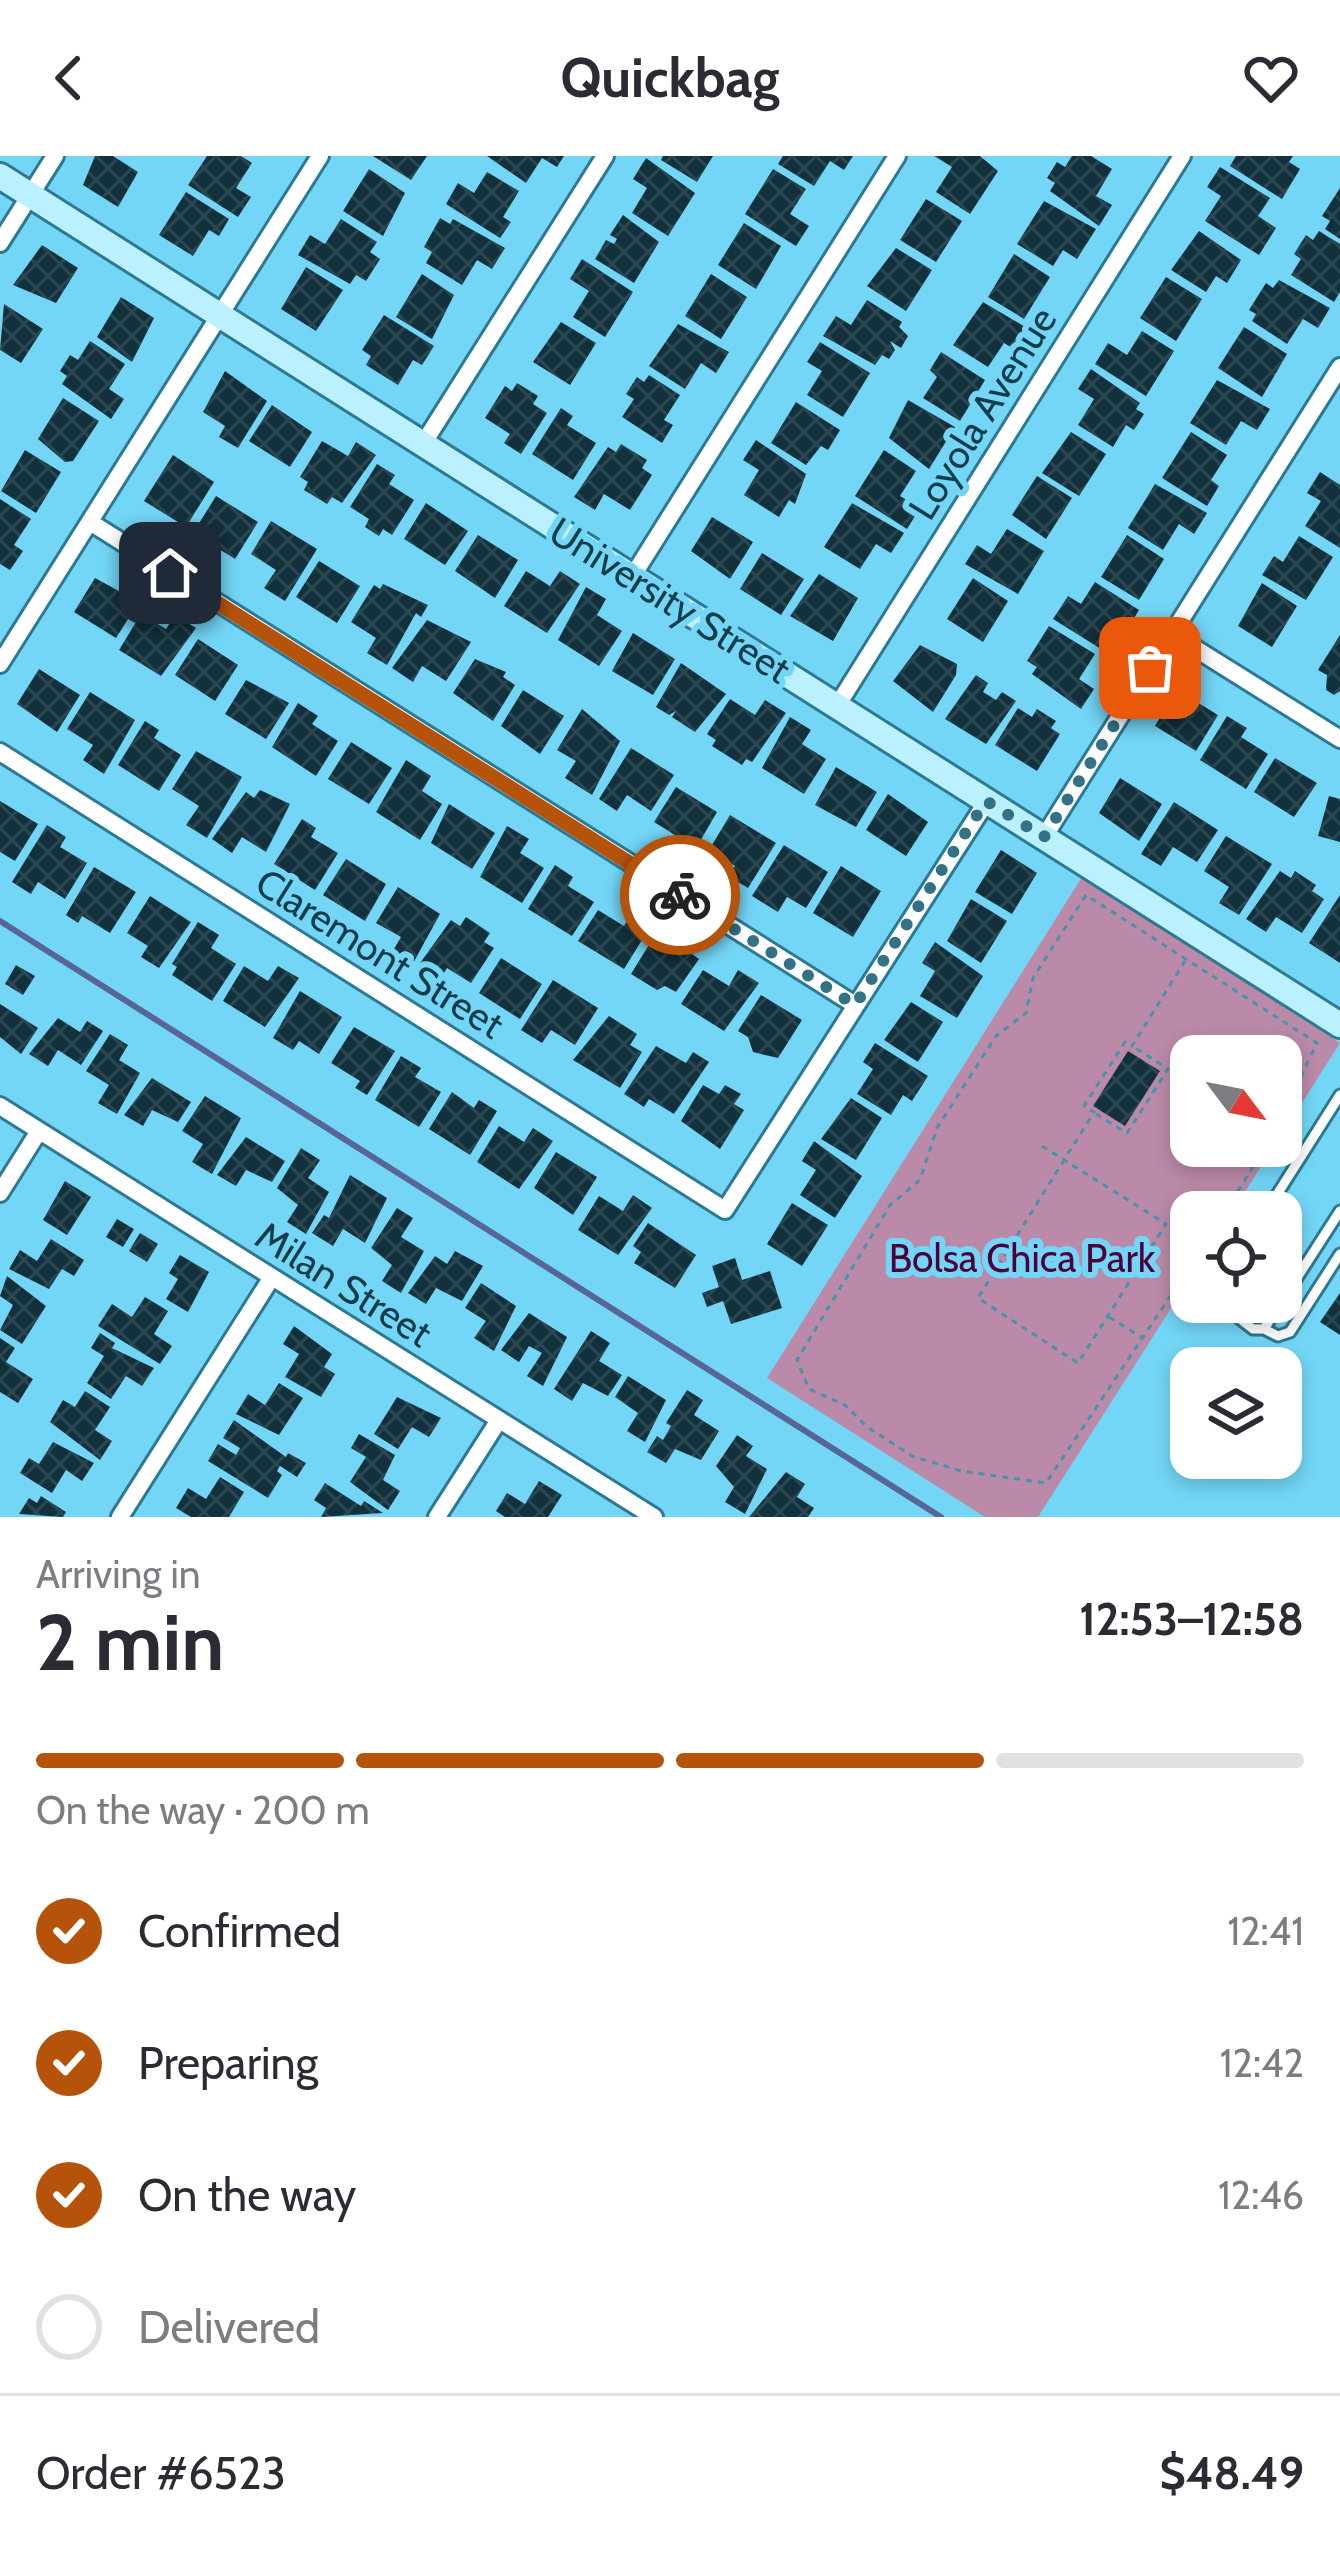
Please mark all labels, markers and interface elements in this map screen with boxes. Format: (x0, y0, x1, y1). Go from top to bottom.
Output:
icon: back (36, 45, 102, 111)
text: Quickbag (560, 45, 780, 111)
icon: heart (1238, 45, 1304, 111)
street label: Loyola Avenue (898, 298, 1066, 528)
street label: University Street (541, 507, 799, 693)
pin (119, 522, 221, 624)
icon: home (137, 540, 203, 606)
pin (1099, 617, 1201, 719)
icon: bag (1117, 635, 1183, 701)
courier (620, 835, 740, 955)
street label: Claremont Street (247, 858, 513, 1048)
icon: bike (647, 862, 713, 928)
north arrow (1170, 1035, 1302, 1167)
map controls (1170, 1035, 1302, 1479)
button: locate (1170, 1191, 1302, 1323)
street label: Milan Street (247, 1211, 441, 1357)
park label: Bolsa Chica Park (889, 1234, 1156, 1282)
button: layers (1170, 1347, 1302, 1479)
text: Arriving in (36, 1550, 200, 1598)
text: 12:53–12:58 (1079, 1592, 1304, 1646)
text: 2 min (36, 1595, 224, 1690)
text: On the way · 200 m (36, 1786, 370, 1834)
icon: check (36, 1898, 102, 1964)
text: Confirmed (138, 1904, 341, 1958)
text: 12:41 (1227, 1907, 1304, 1955)
icon: check (36, 2030, 102, 2096)
text: Preparing (138, 2036, 318, 2090)
text: 12:42 (1220, 2039, 1304, 2087)
icon: check (36, 2162, 102, 2228)
text: On the way (138, 2168, 356, 2222)
text: 12:46 (1218, 2171, 1304, 2219)
text: Delivered (138, 2300, 320, 2354)
text: Order #6523 (36, 2446, 286, 2500)
text: $48.49 (1160, 2446, 1304, 2500)

